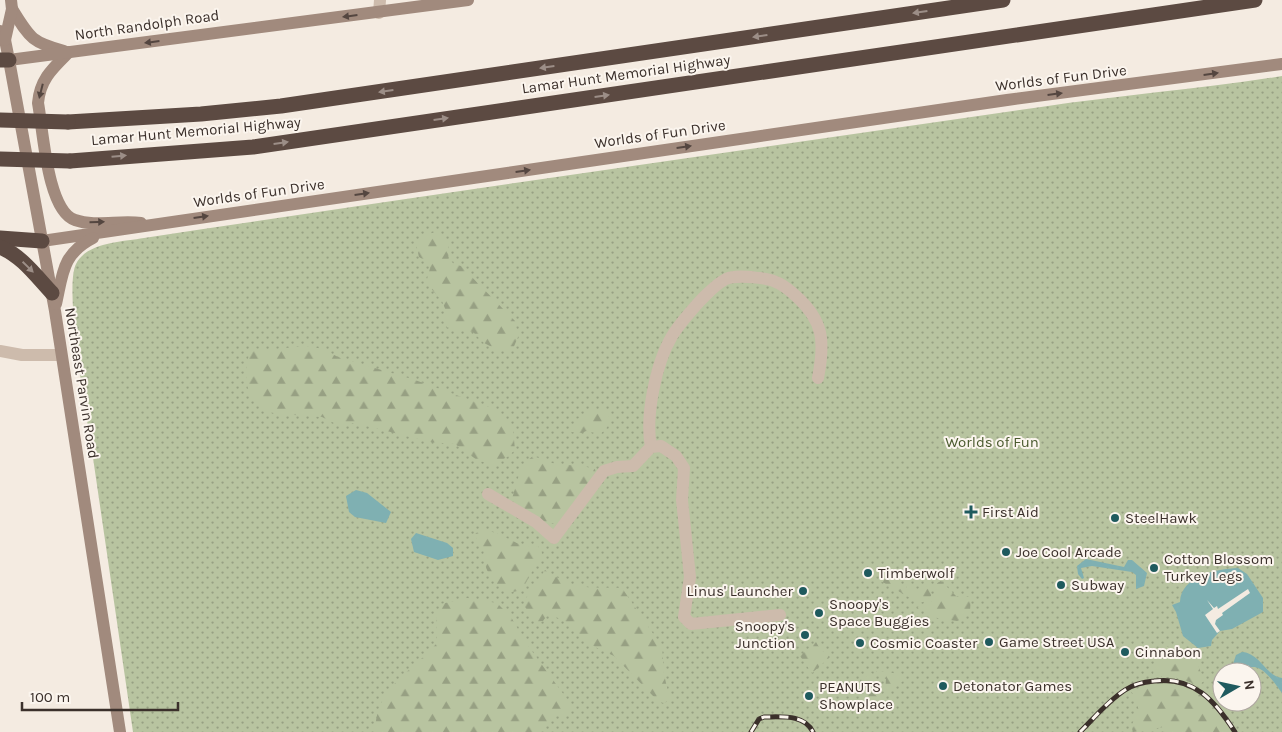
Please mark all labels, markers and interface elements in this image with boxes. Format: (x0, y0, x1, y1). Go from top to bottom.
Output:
street label: North Randolph Road (74, 6, 220, 44)
one-way arrow (912, 8, 928, 16)
one-way arrow (342, 12, 358, 20)
one-way arrow (751, 32, 767, 40)
one-way arrow (144, 38, 160, 46)
street label: Lamar Hunt Memorial Highway (520, 50, 732, 98)
street label: Worlds of Fun Drive (994, 61, 1128, 95)
one-way arrow (539, 63, 555, 71)
one-way arrow (1203, 70, 1219, 78)
one-way arrow (37, 83, 45, 98)
one-way arrow (378, 87, 394, 95)
one-way arrow (1048, 90, 1064, 98)
one-way arrow (594, 91, 610, 99)
street label: Lamar Hunt Memorial Highway (90, 113, 302, 149)
one-way arrow (434, 115, 450, 123)
street label: Worlds of Fun Drive (593, 116, 727, 152)
one-way arrow (273, 138, 289, 146)
one-way arrow (676, 143, 692, 151)
one-way arrow (111, 152, 127, 160)
one-way arrow (515, 166, 531, 174)
street label: Worlds of Fun Drive (192, 175, 326, 211)
one-way arrow (355, 190, 371, 198)
one-way arrow (194, 213, 210, 221)
one-way arrow (89, 218, 105, 226)
one-way arrow (22, 261, 34, 273)
street label: Northeast Parvin Road (61, 306, 103, 460)
park label: Worlds of Fun (945, 433, 1039, 451)
place label: First Aid (982, 503, 1039, 521)
marker: First Aid (964, 505, 978, 519)
place label: SteelHawk (1125, 509, 1197, 527)
marker: SteelHawk (1109, 512, 1121, 524)
place label: Joe Cool Arcade (1016, 543, 1122, 561)
marker: Joe Cool Arcade (1000, 546, 1012, 558)
place label: Cotton Blossom Turkey Legs (1164, 550, 1273, 585)
marker: Cotton Blossom Turkey Legs (1148, 562, 1160, 574)
place label: Timberwolf (878, 564, 955, 582)
marker: Timberwolf (862, 567, 874, 579)
place label: Subway (1071, 576, 1124, 594)
marker: Subway (1055, 579, 1067, 591)
place label: Linus' Launcher (687, 582, 794, 600)
marker: Linus' Launcher (797, 585, 809, 597)
place label: Snoopy's Space Buggies (829, 595, 930, 630)
marker: Snoopy's Space Buggies (813, 607, 825, 619)
place label: Snoopy's Junction (735, 617, 795, 652)
marker: Snoopy's Junction (799, 629, 811, 641)
place label: Game Street USA (999, 633, 1115, 651)
place label: Cosmic Coaster (870, 634, 978, 652)
marker: Game Street USA (983, 636, 995, 648)
marker: Cosmic Coaster (854, 637, 866, 649)
place label: Cinnabon (1135, 643, 1201, 661)
marker: Cinnabon (1119, 646, 1131, 658)
north arrow (1212, 662, 1262, 712)
place label: Detonator Games (953, 677, 1072, 695)
place label: PEANUTS Showplace (819, 678, 893, 713)
text: N (1240, 679, 1259, 691)
scale bar (22, 680, 179, 712)
marker: Detonator Games (937, 680, 949, 692)
text: 100 m (30, 688, 70, 706)
marker: PEANUTS Showplace (803, 690, 815, 702)

